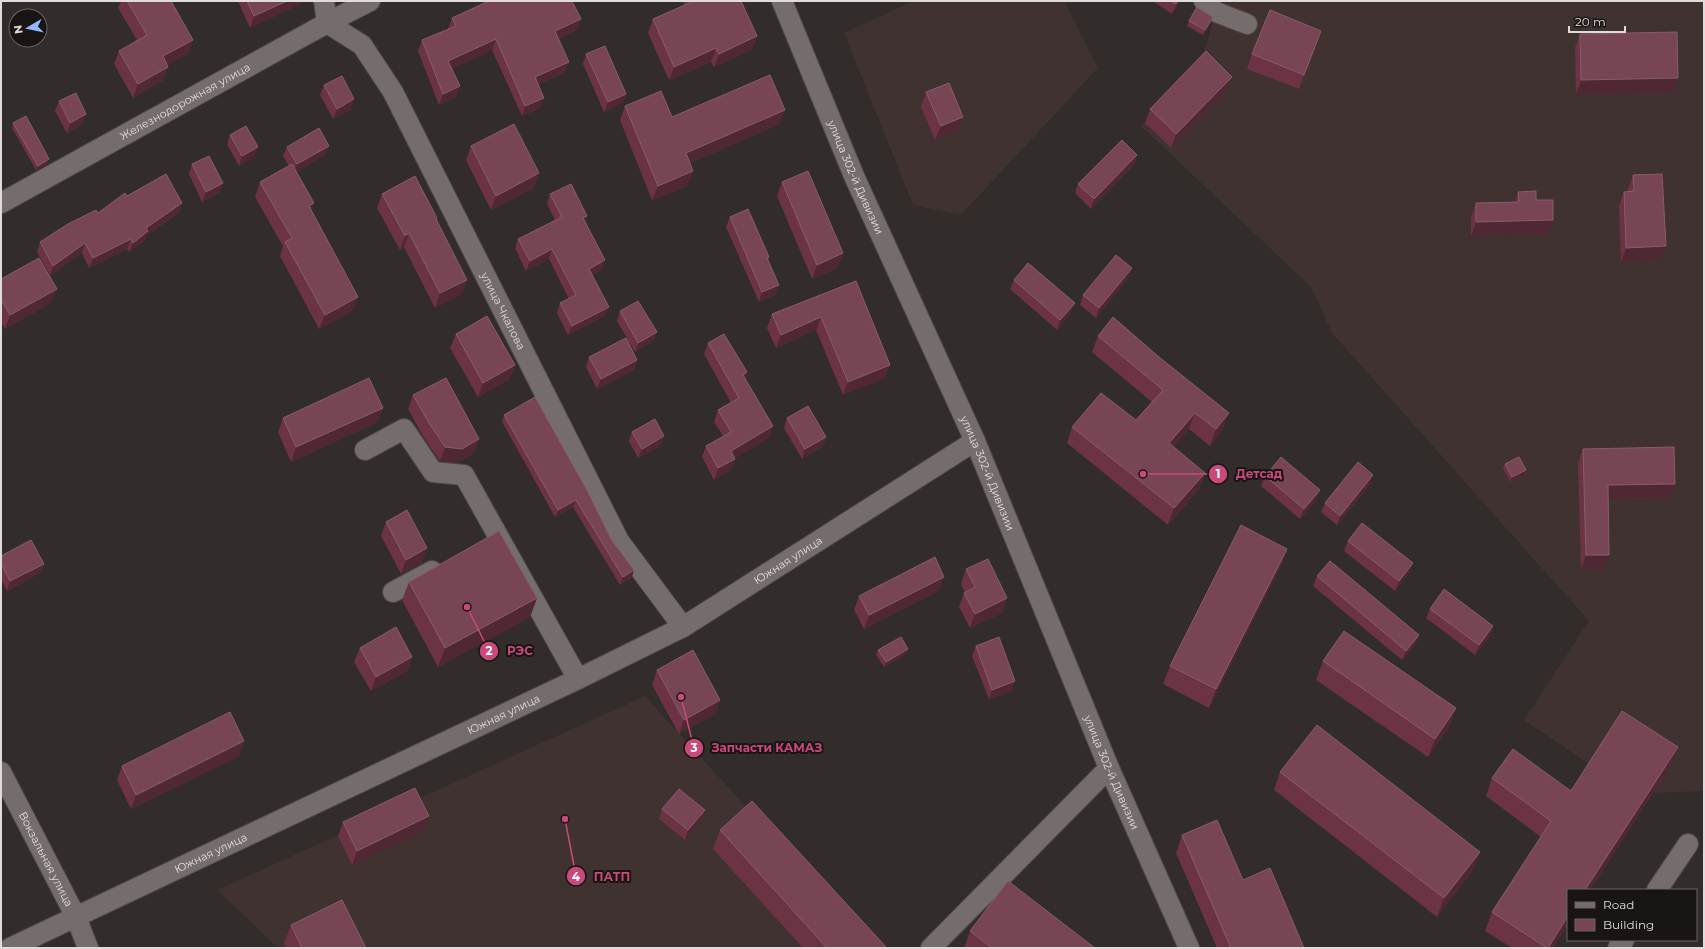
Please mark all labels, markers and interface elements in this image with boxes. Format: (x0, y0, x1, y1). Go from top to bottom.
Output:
north arrow (8, 8, 48, 48)
scale bar (1569, 8, 1625, 34)
text: 20 m (1575, 14, 1606, 29)
text: N (11, 24, 26, 35)
street label: Железнодорожная улица (117, 60, 253, 143)
street label: улица 302-й Дивизии (824, 117, 887, 237)
street label: улица Чкалова (477, 269, 529, 352)
street label: улица 302-й Дивизии (957, 412, 1018, 533)
callout: Детсад (1208, 462, 1290, 486)
text: 1 (1216, 466, 1220, 481)
text: Детсад (1236, 466, 1283, 481)
street label: Южная улица (751, 533, 825, 587)
callout: РЭС (479, 639, 541, 663)
text: 2 (485, 643, 493, 658)
text: РЭС (507, 643, 533, 658)
street label: Южная улица (465, 691, 542, 737)
street label: улица 302-й Дивизии (1081, 712, 1142, 832)
callout: Запчасти КАМАЗ (684, 736, 830, 760)
text: 3 (689, 740, 698, 755)
text: Запчасти КАМАЗ (711, 740, 822, 755)
street label: Вокзальная улица (16, 809, 76, 909)
street label: Южная улица (172, 830, 249, 876)
callout: ПАТП (566, 864, 638, 888)
text: 4 (572, 869, 581, 884)
text: ПАТП (594, 869, 630, 884)
legend (1567, 889, 1697, 941)
text: Road (1603, 897, 1634, 912)
text: Building (1603, 917, 1654, 932)

